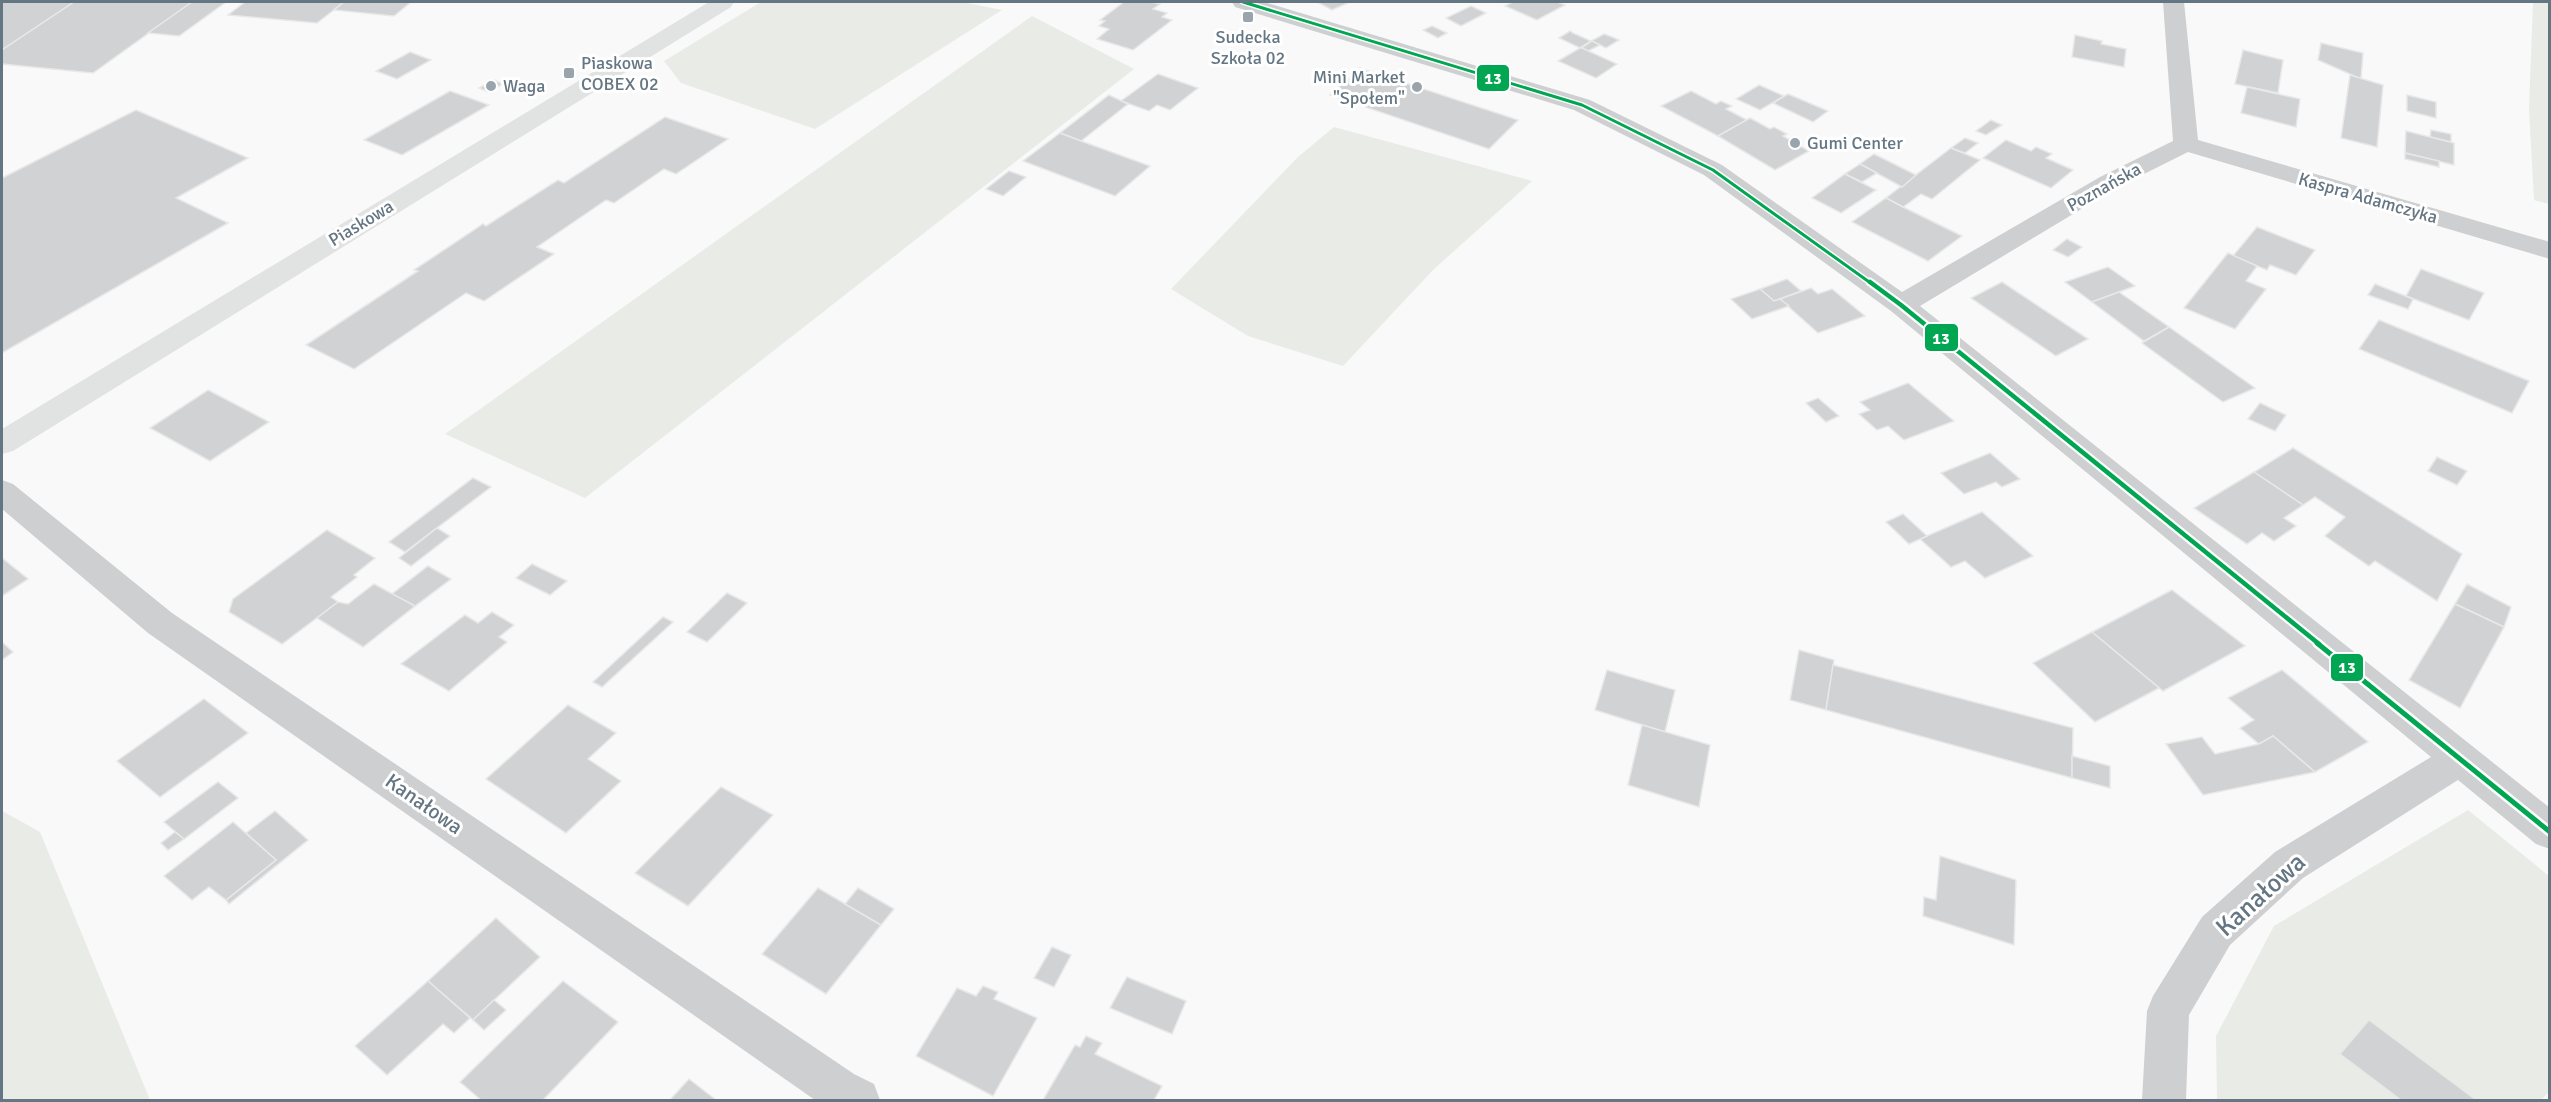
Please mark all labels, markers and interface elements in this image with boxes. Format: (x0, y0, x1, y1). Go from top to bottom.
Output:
marker: Sudecka Szkoła 02 (1241, 10, 1255, 24)
place label: Sudecka Szkoła 02 (1211, 26, 1285, 69)
place label: Piaskowa COBEX 02 (581, 52, 659, 95)
line badge: 13 (1476, 64, 1510, 92)
marker: Piaskowa COBEX 02 (562, 66, 576, 80)
place label: Mini Market "Społem" (1313, 66, 1405, 109)
text: 13 (1484, 69, 1502, 89)
place label: Waga (503, 75, 545, 97)
marker: Waga (484, 79, 498, 93)
marker: Mini Market "Społem" (1410, 80, 1424, 94)
place label: Gumi Center (1807, 132, 1903, 154)
marker: Gumi Center (1788, 136, 1802, 150)
street label: Poznańska (2063, 158, 2145, 216)
street label: Kaspra Adamczyka (2296, 168, 2440, 228)
street label: Piaskowa (325, 195, 397, 251)
line badge: 13 (1924, 323, 1959, 352)
text: 13 (1932, 329, 1950, 349)
line badge: 13 (2330, 653, 2364, 682)
text: 13 (2338, 658, 2356, 678)
street label: Kanałowa (380, 768, 468, 840)
street label: Kanałowa (2210, 846, 2312, 944)

